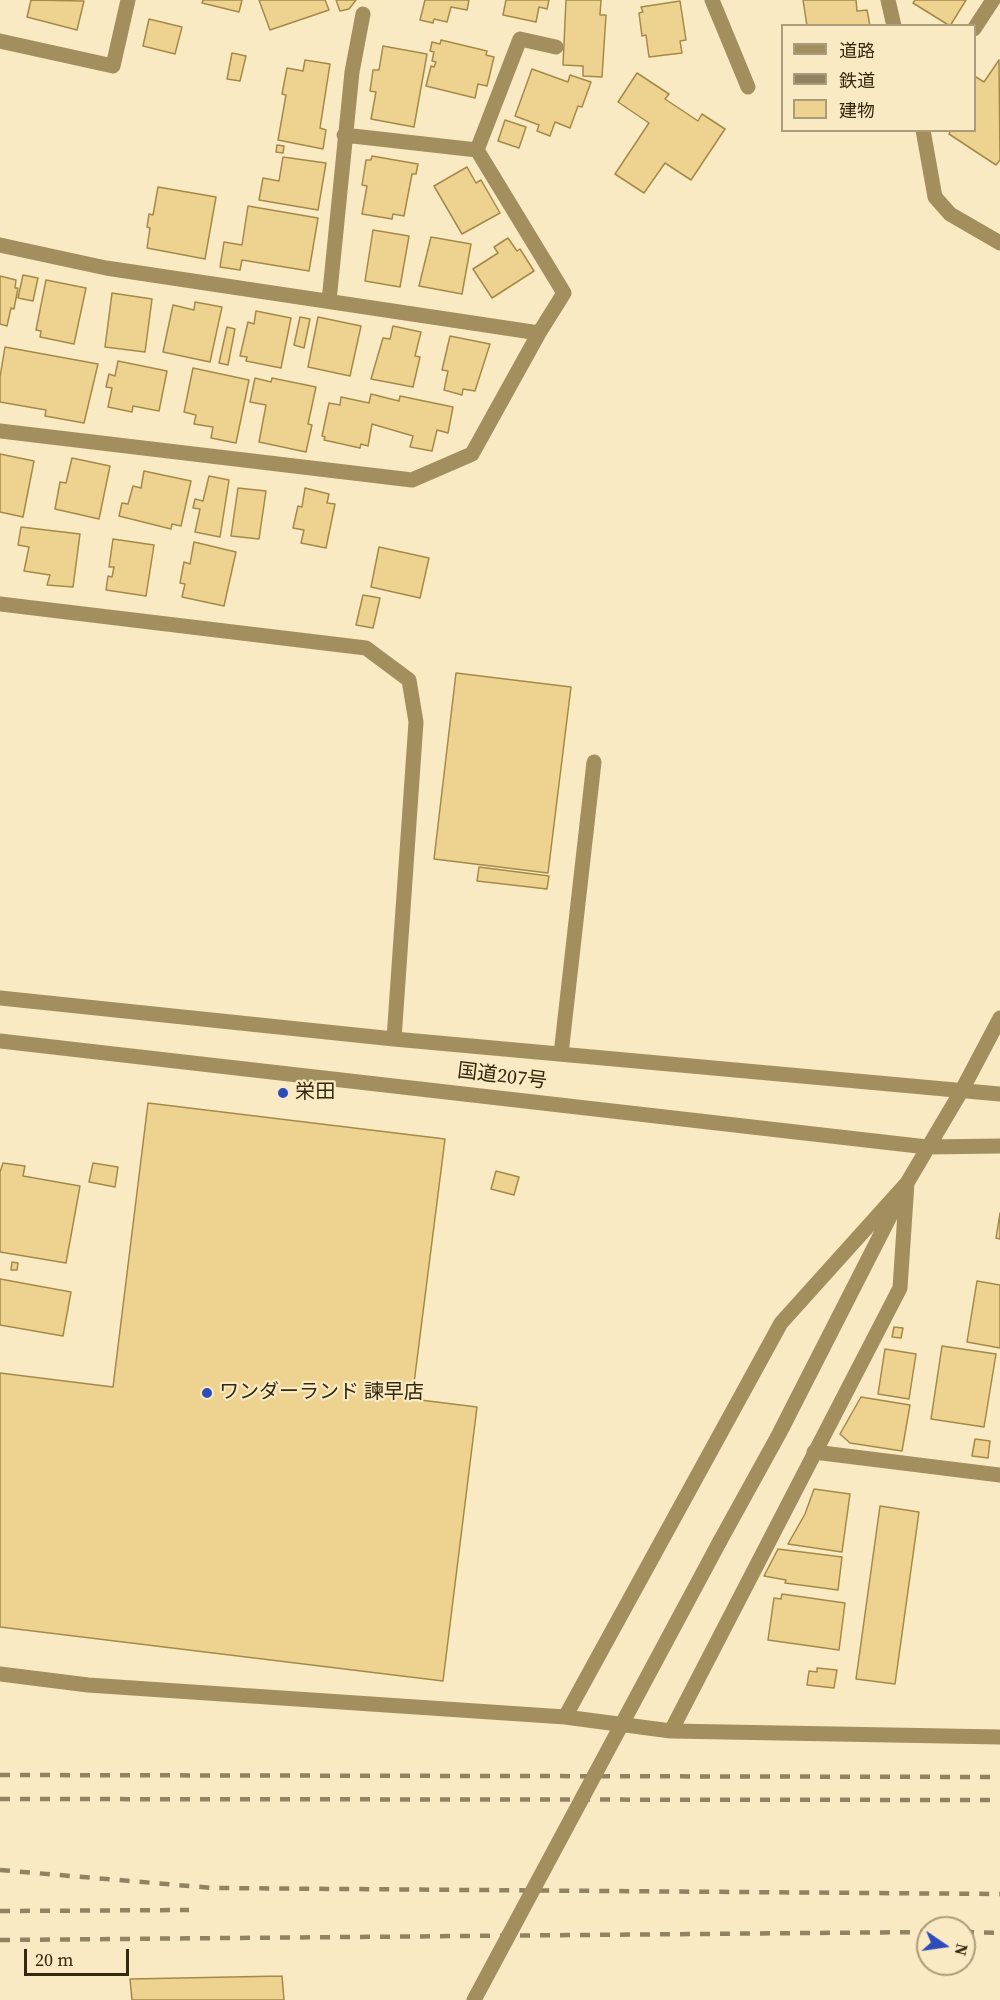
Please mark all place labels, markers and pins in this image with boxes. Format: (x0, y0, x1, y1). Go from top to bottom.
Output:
place label: 栄田 (295, 1081, 335, 1105)
marker: 栄田 (276, 1086, 290, 1100)
place label: ワンダーランド 諫早店 (219, 1381, 424, 1405)
marker: ワンダーランド 諫早店 (200, 1386, 214, 1400)

